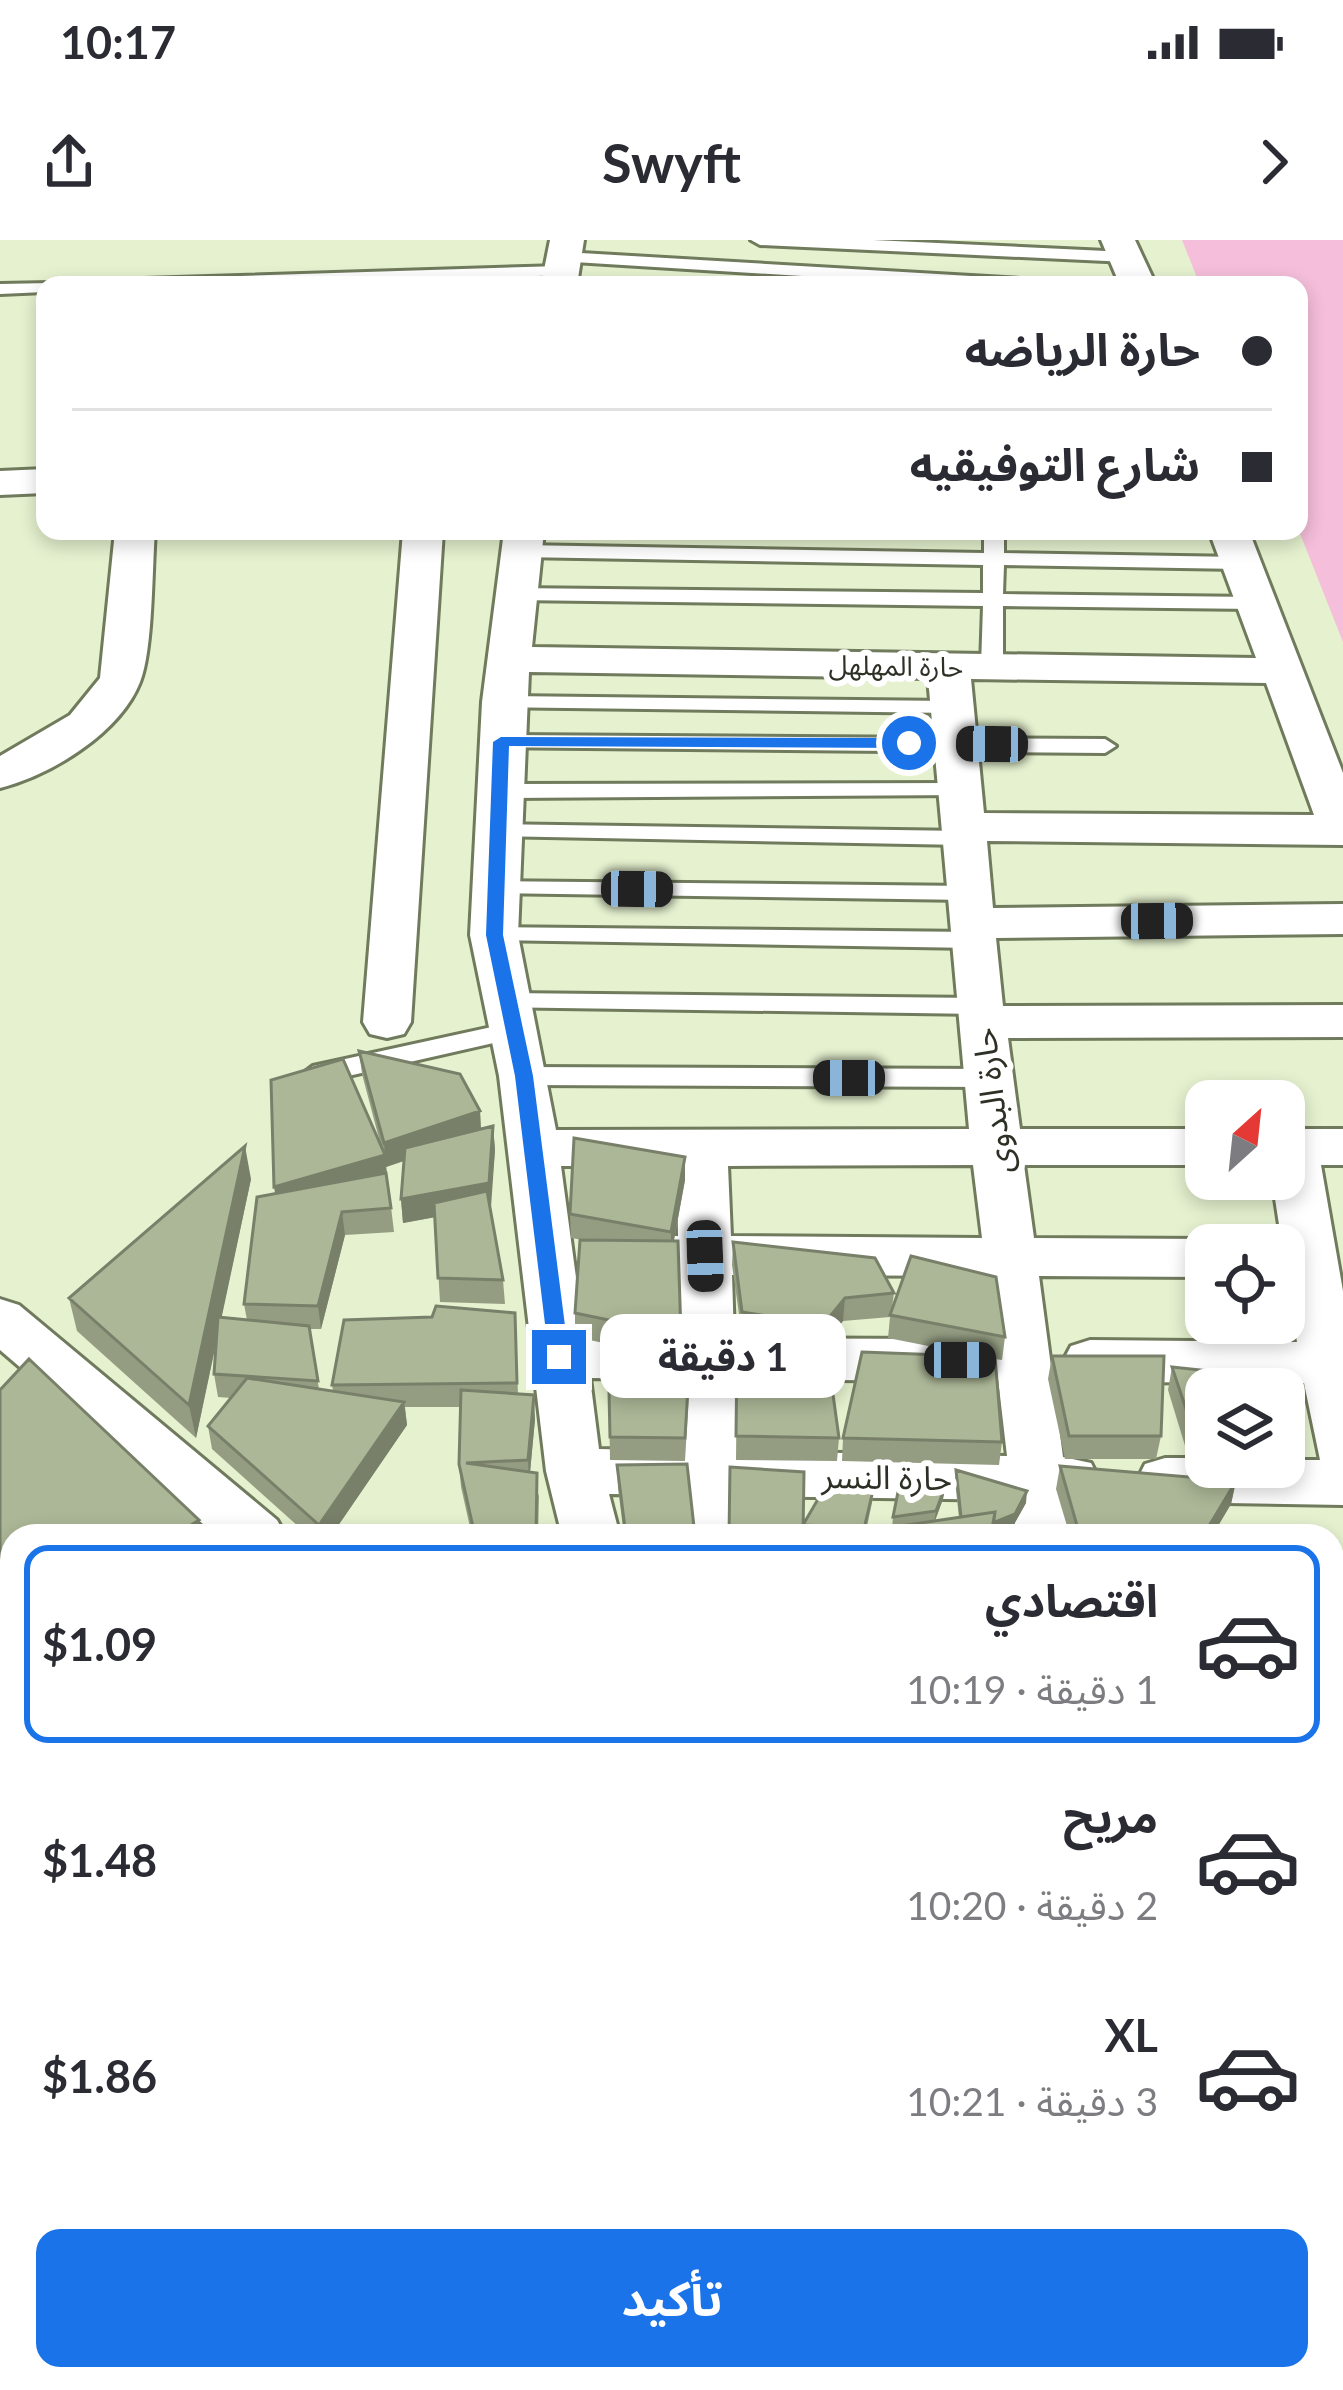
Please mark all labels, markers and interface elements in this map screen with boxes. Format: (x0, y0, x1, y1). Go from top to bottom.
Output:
text: 10:17 (60, 15, 176, 69)
icon: share (36, 129, 102, 195)
icon: forward (1241, 129, 1307, 195)
text: Swyft (602, 130, 741, 195)
text: حارة الرياضه (965, 322, 1200, 376)
text: شارع التوفيقيه (910, 437, 1200, 491)
street label: حارة المهلهل (828, 647, 964, 684)
route start (882, 716, 936, 770)
car (956, 725, 1028, 763)
car (601, 870, 673, 908)
car (1121, 902, 1193, 940)
street label: حارة البدوى (962, 1026, 1021, 1176)
car (813, 1060, 885, 1096)
north arrow (1185, 1080, 1305, 1200)
map controls (1185, 1080, 1305, 1488)
car (686, 1219, 724, 1293)
button: locate (1185, 1224, 1305, 1344)
callout: 1 دقيقة (601, 1315, 847, 1399)
route end (532, 1330, 586, 1384)
text: 1 دقيقة (658, 1333, 788, 1379)
car (924, 1342, 996, 1378)
button: layers (1185, 1368, 1305, 1488)
street label: حارة النسر (820, 1455, 953, 1498)
text: اقتصادي (985, 1573, 1158, 1627)
icon: car (1194, 1590, 1302, 1698)
text: $1.09 (42, 1617, 157, 1671)
text: 1 دقيقة · 10:19 (906, 1666, 1158, 1712)
text: مريح (1063, 1789, 1158, 1843)
icon: car (1194, 1806, 1302, 1914)
text: $1.48 (42, 1833, 157, 1887)
text: 2 دقيقة · 10:20 (906, 1882, 1158, 1928)
text: XL (1104, 2008, 1158, 2062)
icon: car (1194, 2022, 1302, 2130)
text: $1.86 (42, 2049, 157, 2103)
text: 3 دقيقة · 10:21 (906, 2078, 1158, 2124)
button: تأكيد (36, 2229, 1308, 2367)

